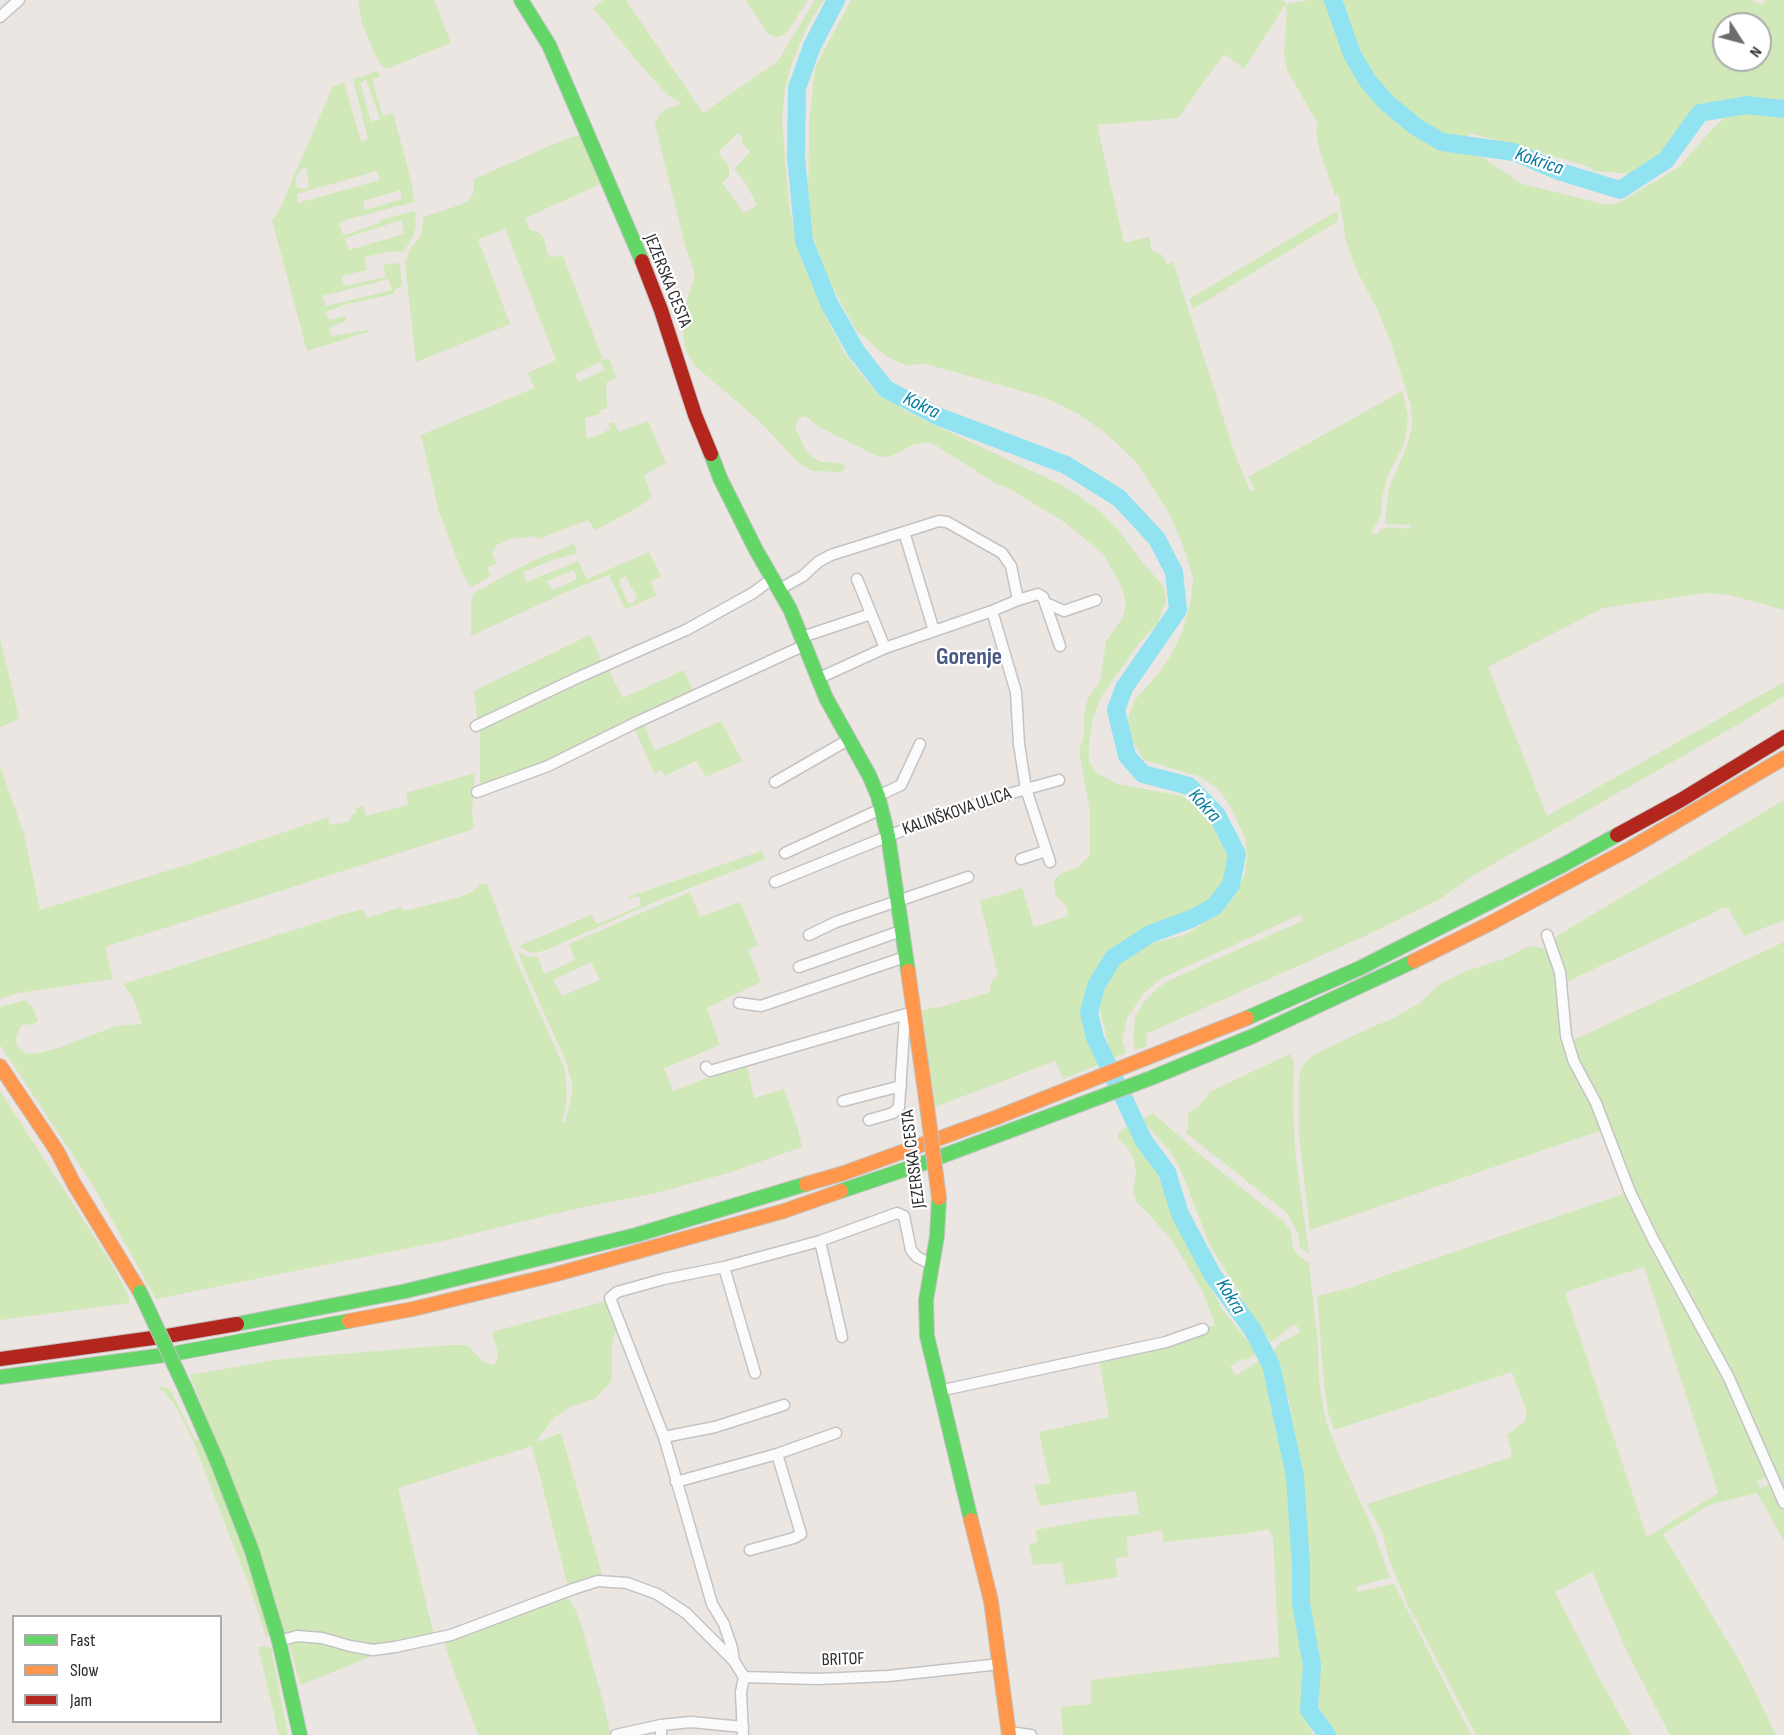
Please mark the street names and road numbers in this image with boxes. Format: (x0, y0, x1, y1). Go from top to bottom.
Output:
street label: JEZERSKA CESTA (638, 231, 696, 331)
street label: KALINŠKOVA ULICA (900, 783, 1014, 841)
street label: JEZERSKA CESTA (897, 1109, 931, 1209)
street label: BRITOF (821, 1648, 865, 1672)

